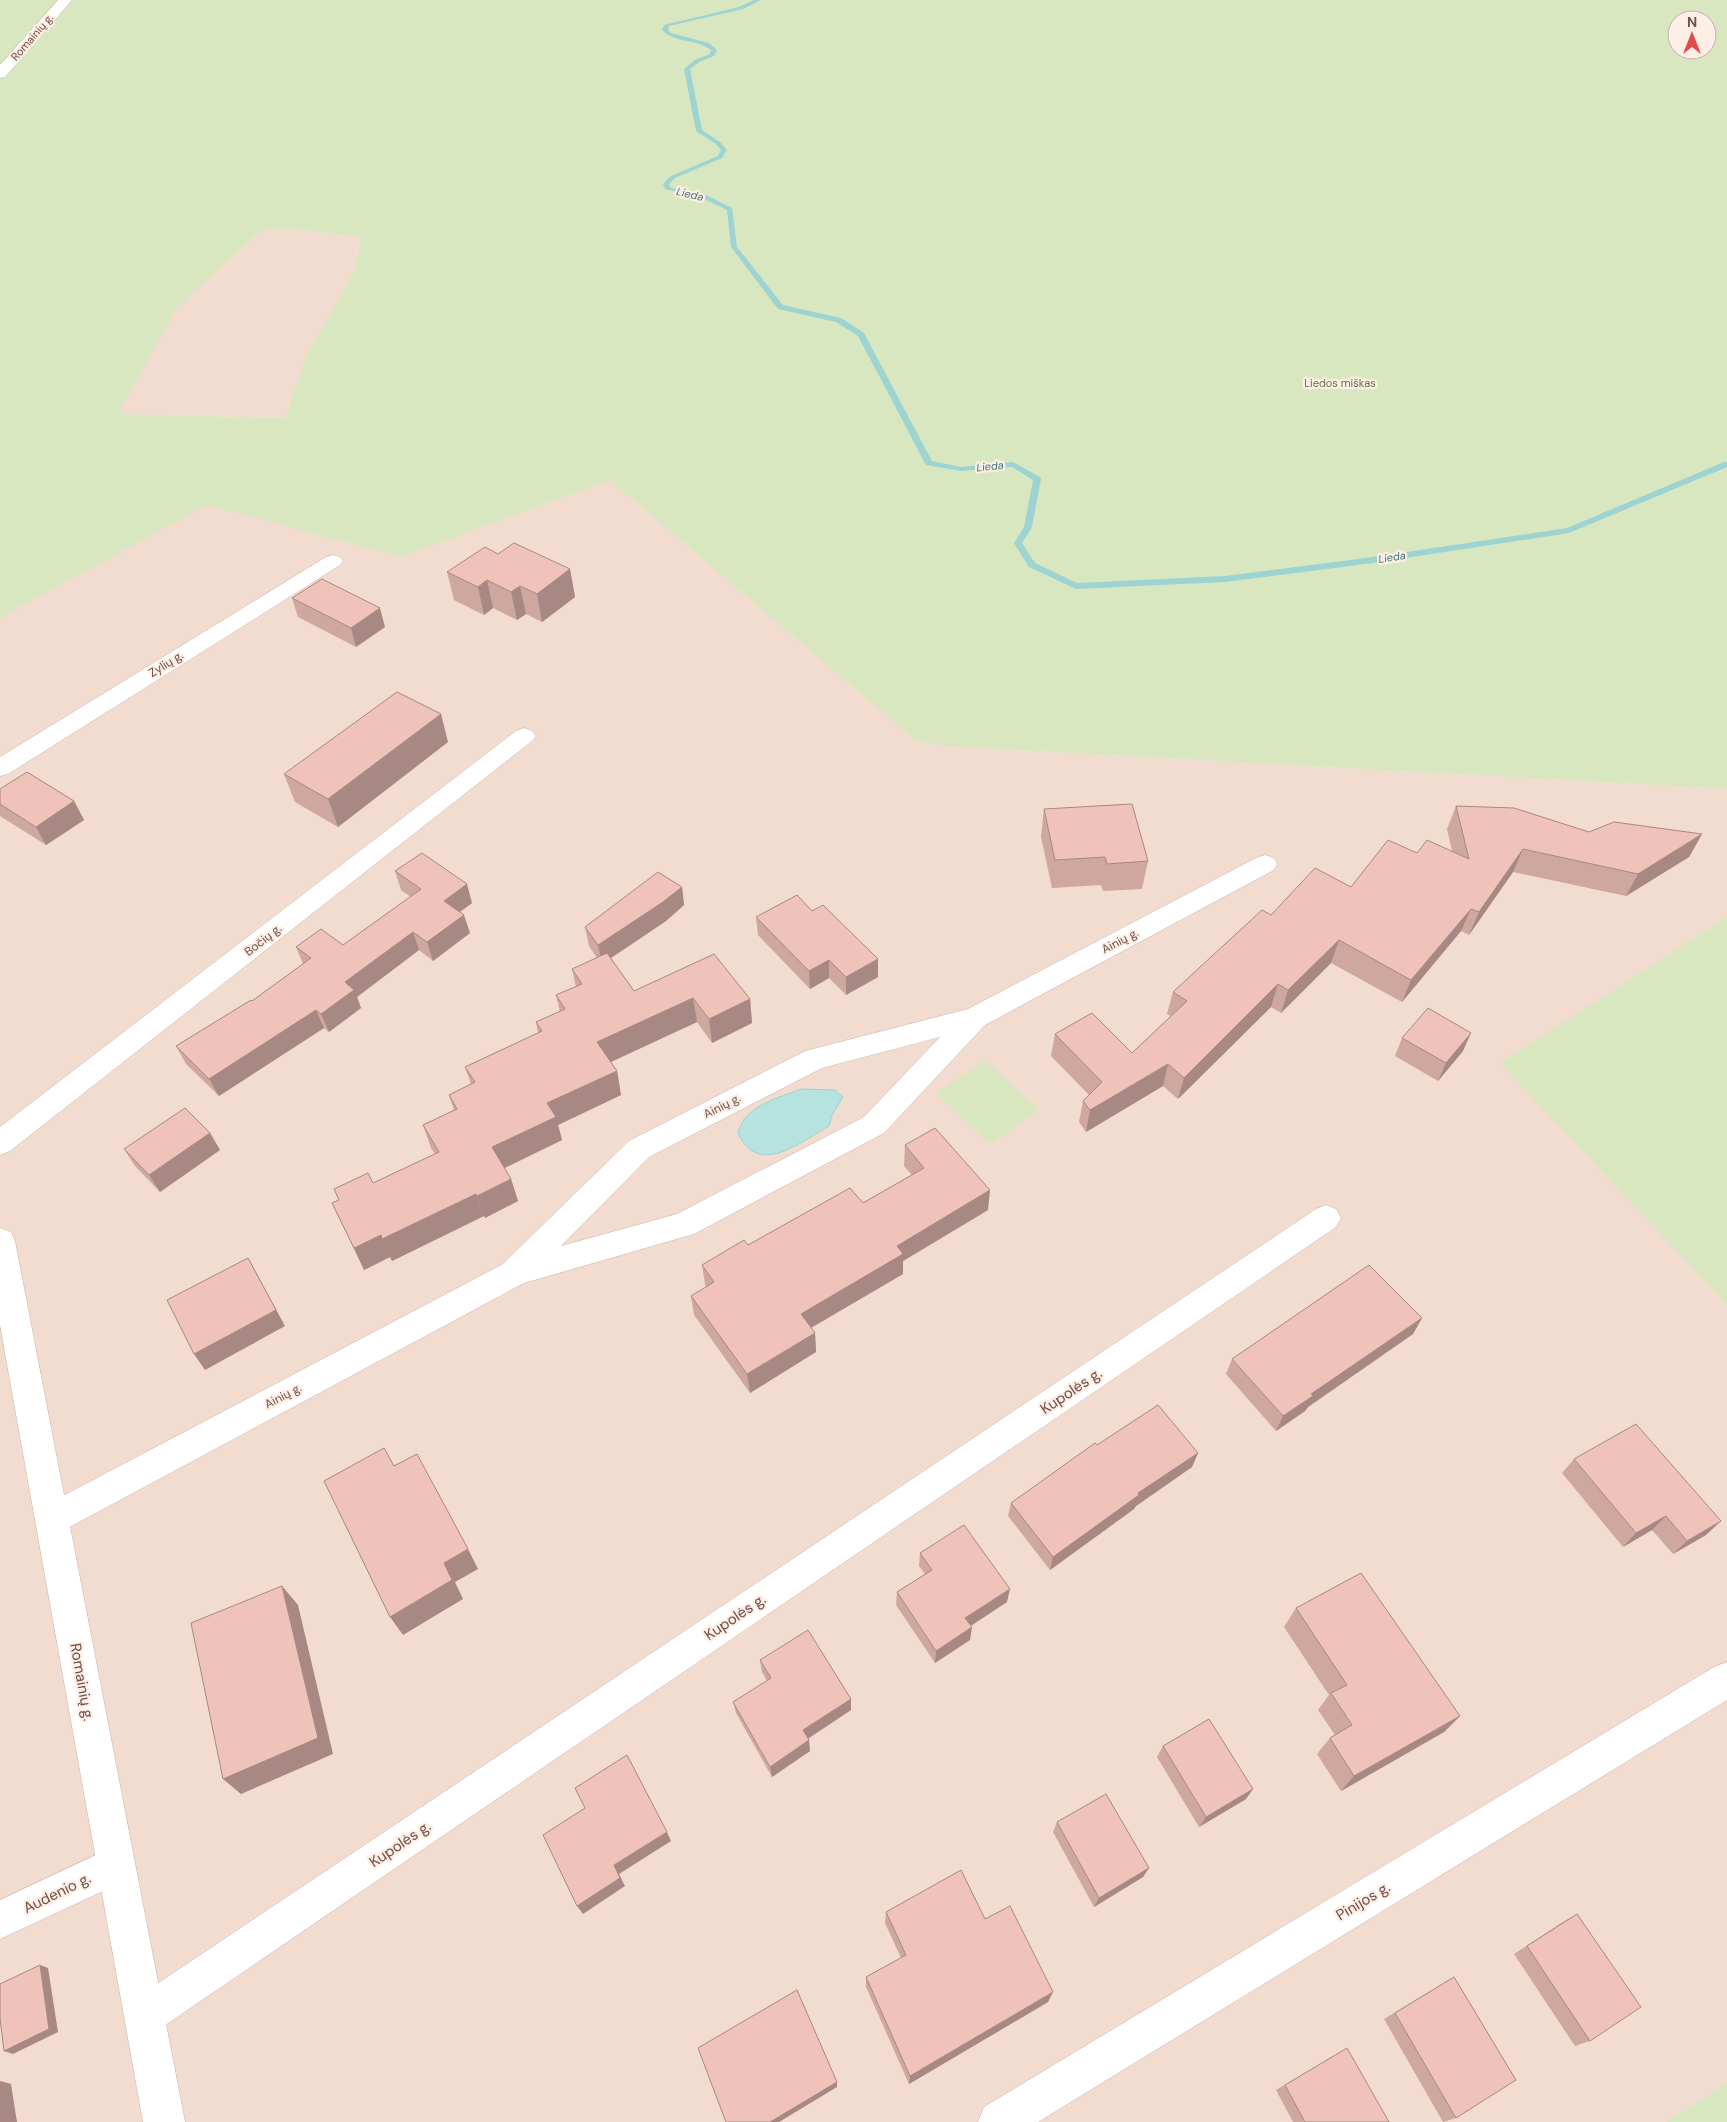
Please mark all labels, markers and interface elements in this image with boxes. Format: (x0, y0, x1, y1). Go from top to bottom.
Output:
north arrow (1667, 10, 1717, 60)
street label: Romainių g. (8, 11, 56, 63)
text: N (1687, 13, 1697, 31)
water label: Lieda (675, 184, 705, 204)
park label: Liedos miškas (1304, 376, 1376, 390)
water label: Lieda (976, 458, 1004, 474)
water label: Lieda (1377, 548, 1407, 566)
street label: Zylių g. (146, 647, 186, 681)
street label: Bočių g. (241, 920, 285, 960)
street label: Ainių g. (1099, 925, 1141, 957)
street label: Ainių g. (701, 1090, 743, 1122)
street label: Kupolės g. (1036, 1363, 1106, 1419)
street label: Ainių g. (262, 1380, 304, 1412)
street label: Kupolės g. (700, 1589, 770, 1645)
street label: Romainių g. (65, 1642, 99, 1722)
street label: Kupolės g. (365, 1816, 435, 1872)
street label: Audenio g. (20, 1868, 94, 1918)
street label: Pinijos g. (1332, 1877, 1394, 1925)

